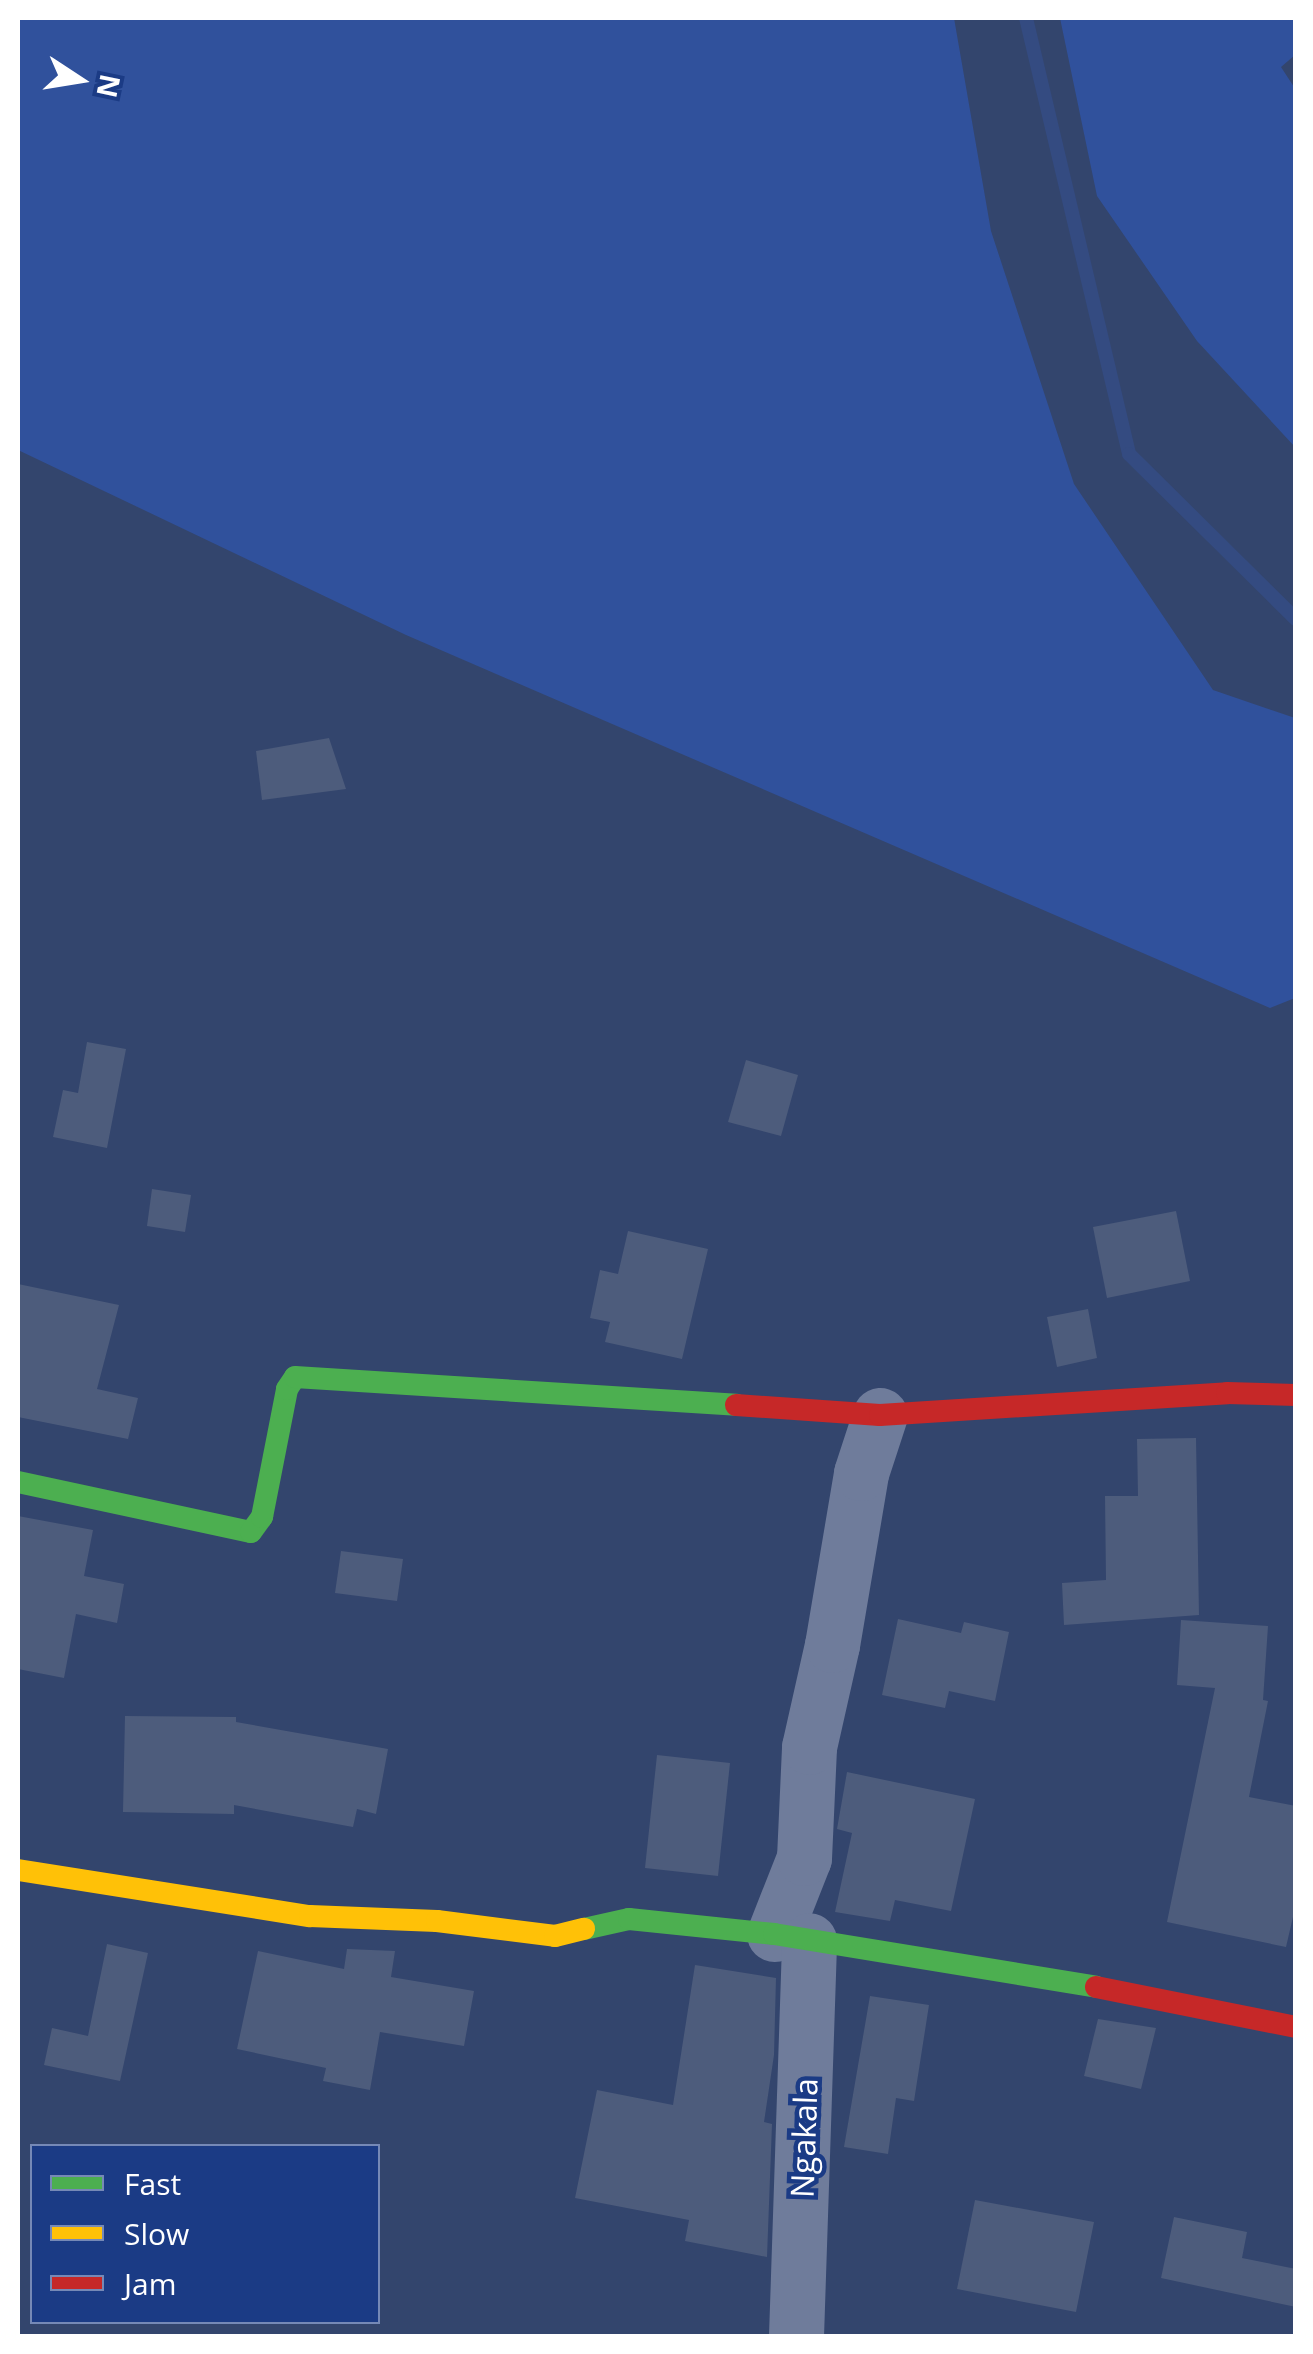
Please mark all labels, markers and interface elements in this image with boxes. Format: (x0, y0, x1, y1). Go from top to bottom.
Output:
north arrow (30, 30, 130, 130)
text: N (88, 71, 130, 101)
street label: Ngakala (783, 2078, 825, 2198)
legend (30, 2144, 380, 2324)
text: Fast (124, 2163, 181, 2204)
text: Slow (124, 2213, 189, 2254)
text: Jam (124, 2263, 177, 2304)

